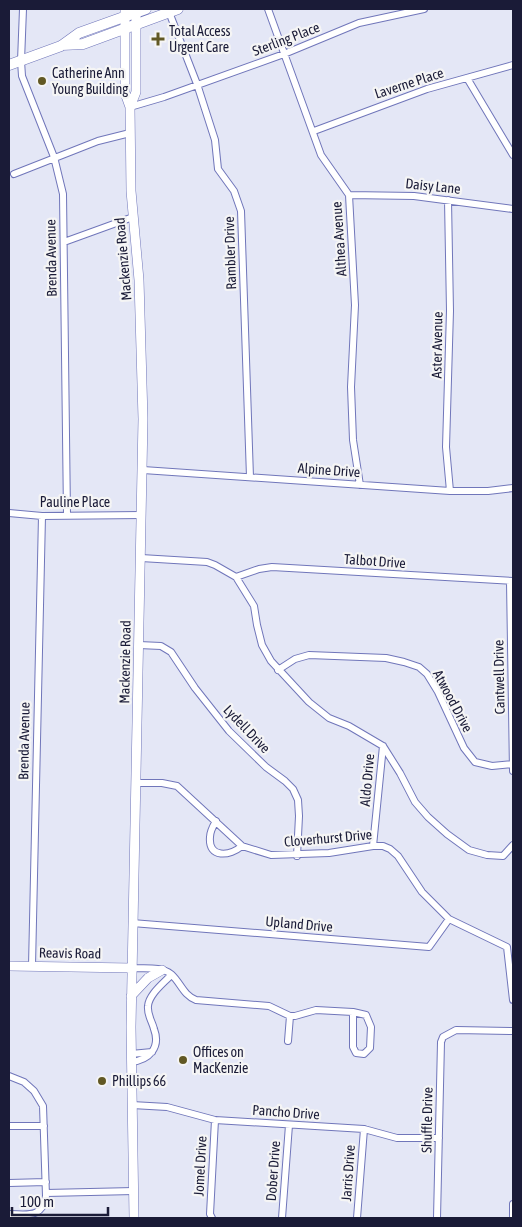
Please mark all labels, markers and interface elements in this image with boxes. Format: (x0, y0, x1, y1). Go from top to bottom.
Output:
street label: Sterling Place (250, 19, 322, 59)
place label: Total Access Urgent Care (169, 23, 231, 55)
marker: Total Access Urgent Care (151, 32, 165, 46)
street label: Laverne Place (372, 64, 446, 102)
place label: Catherine Ann Young Building (52, 65, 128, 97)
marker: Catherine Ann Young Building (36, 75, 48, 87)
street label: Daisy Lane (405, 175, 461, 197)
street label: Althea Avenue (328, 201, 350, 277)
street label: Rambler Drive (221, 216, 239, 290)
street label: Mackenzie Road (111, 217, 135, 301)
street label: Brenda Avenue (42, 219, 60, 297)
street label: Aster Avenue (428, 311, 446, 379)
street label: Alpine Drive (297, 460, 361, 480)
street label: Pauline Place (40, 494, 110, 510)
street label: Talbot Drive (344, 551, 406, 571)
street label: Mackenzie Road (116, 620, 134, 704)
street label: Cantwell Drive (490, 640, 508, 714)
street label: Atwood Drive (430, 667, 476, 735)
street label: Brenda Avenue (15, 702, 33, 780)
street label: Lydell Drive (220, 702, 274, 756)
street label: Aldo Drive (357, 753, 377, 807)
street label: Cloverhurst Drive (283, 826, 373, 850)
street label: Upland Drive (265, 913, 333, 935)
street label: Reavis Road (39, 944, 101, 962)
place label: Offices on MacKenzie (193, 1044, 248, 1076)
marker: Offices on MacKenzie (177, 1054, 189, 1066)
place label: Phillips 66 (112, 1073, 167, 1089)
marker: Phillips 66 (96, 1075, 108, 1087)
street label: Shuffle Drive (418, 1087, 436, 1153)
street label: Pancho Drive (252, 1102, 320, 1122)
street label: Jomel Drive (190, 1135, 210, 1197)
street label: Dober Drive (263, 1140, 283, 1202)
street label: Jarris Drive (338, 1144, 358, 1202)
scale bar (12, 1184, 109, 1216)
text: 100 m (20, 1193, 54, 1210)

